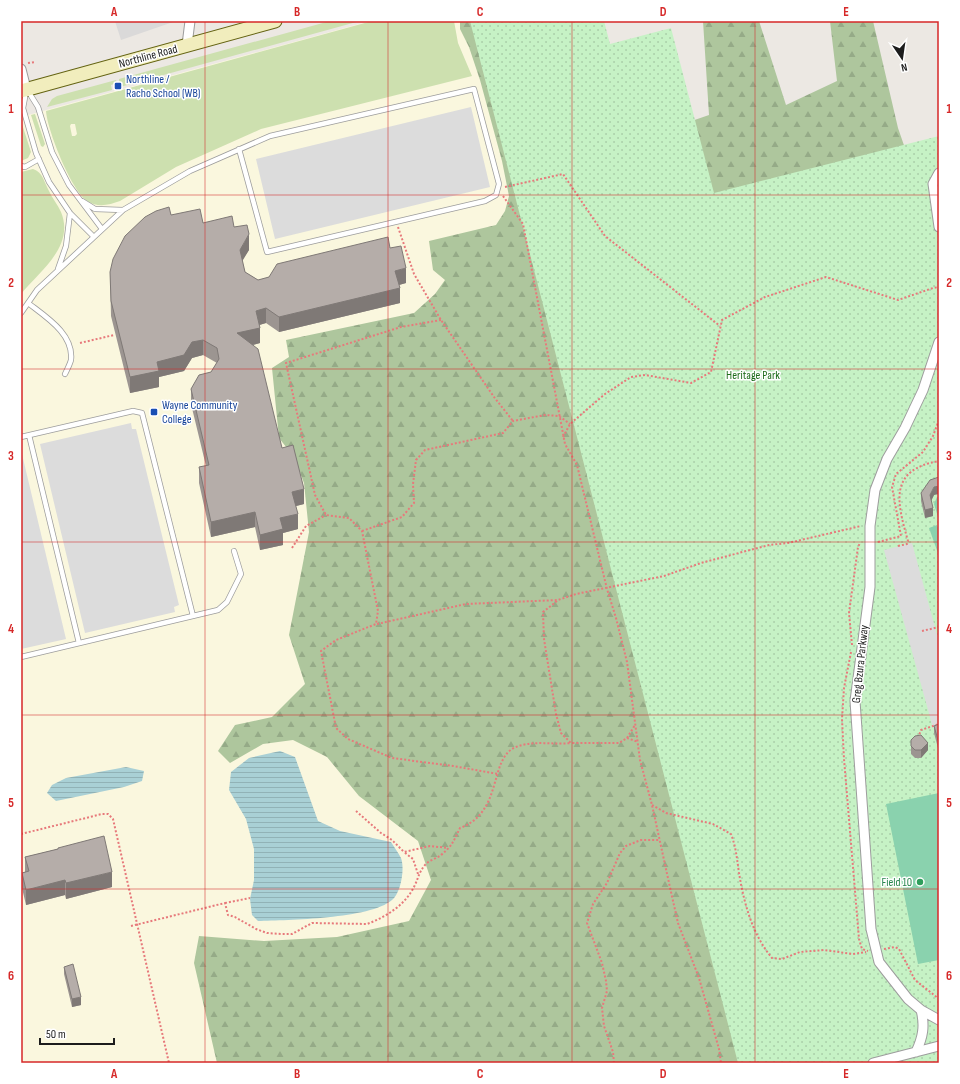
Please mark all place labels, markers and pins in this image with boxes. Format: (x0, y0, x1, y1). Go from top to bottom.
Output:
place label: Northline / Racho School (WB) (126, 72, 200, 101)
marker: Northline / Racho School (WB) (113, 81, 123, 91)
place label: Wayne Community College (162, 398, 238, 427)
marker: Wayne Community College (149, 407, 159, 417)
place label: Field 10 (882, 875, 912, 890)
marker: Field 10 (915, 877, 925, 887)

